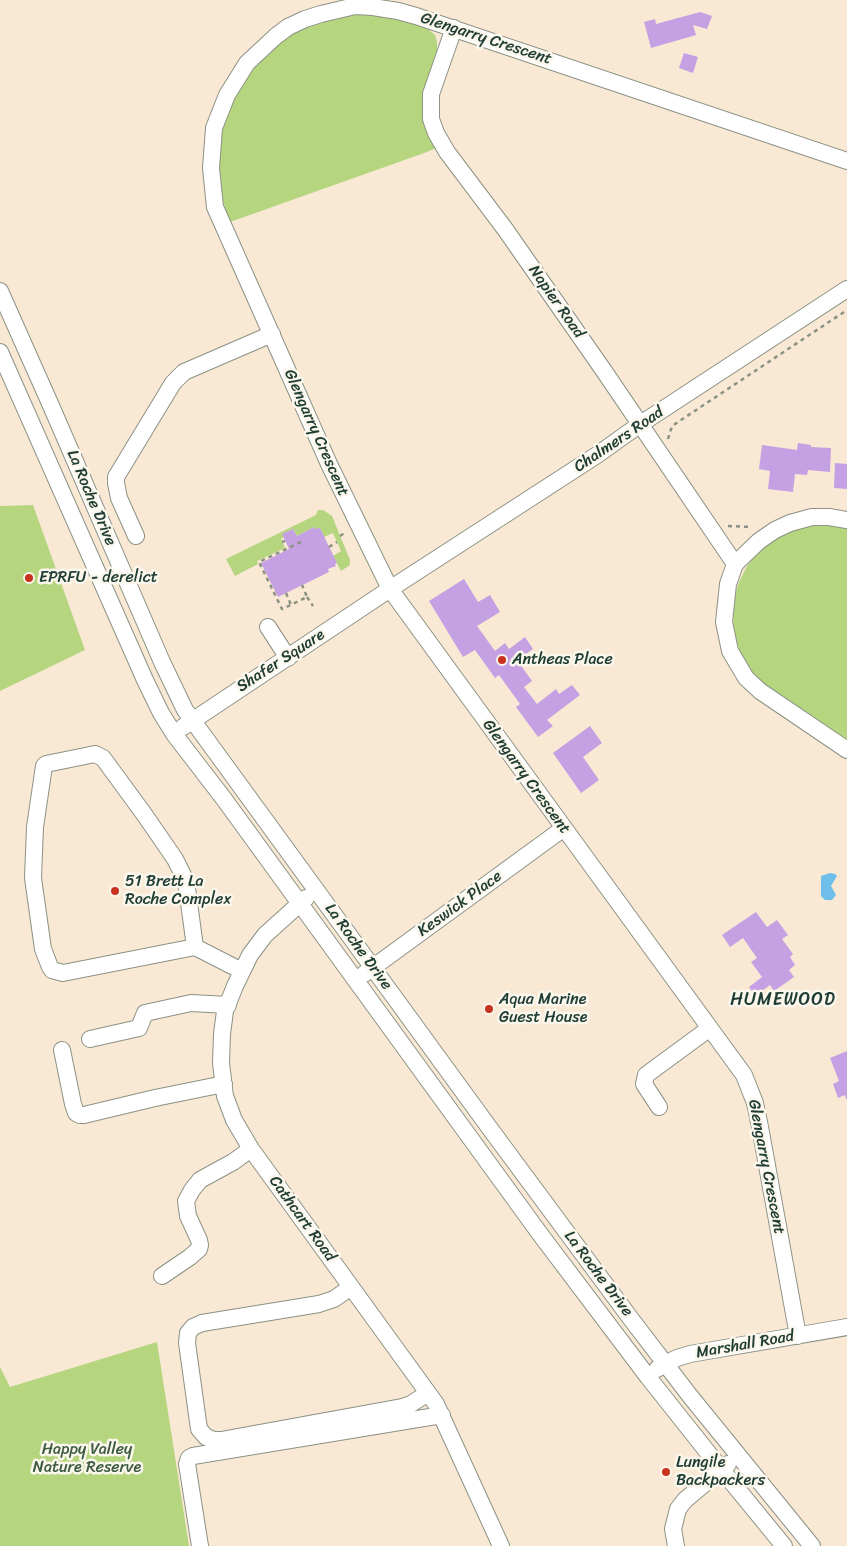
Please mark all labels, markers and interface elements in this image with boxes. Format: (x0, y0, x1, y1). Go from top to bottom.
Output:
street label: Glengarry Crescent (418, 9, 554, 69)
street label: Napier Road (524, 262, 588, 342)
street label: Glengarry Crescent (279, 367, 353, 499)
street label: Chalmers Road (571, 403, 667, 477)
street label: La Roche Drive (62, 447, 120, 549)
place label: EPRFU - derelict (39, 568, 158, 588)
marker: EPRFU - derelict (23, 572, 35, 584)
street label: Shafer Square (233, 625, 329, 697)
place label: Antheas Place (512, 650, 613, 670)
marker: Antheas Place (496, 654, 508, 666)
street label: Glengarry Crescent (478, 716, 574, 838)
street label: Keswick Place (414, 867, 506, 941)
place label: 51 Brett La Roche Complex (125, 872, 231, 910)
marker: 51 Brett La Roche Complex (109, 885, 121, 897)
street label: La Roche Drive (320, 900, 396, 994)
district label: HUMEWOOD (729, 989, 837, 1011)
place label: Aqua Marine Guest House (499, 990, 587, 1028)
marker: Aqua Marine Guest House (483, 1003, 495, 1015)
street label: Glengarry Crescent (744, 1098, 788, 1236)
street label: Cathcart Road (264, 1172, 340, 1266)
street label: La Roche Drive (560, 1227, 636, 1321)
street label: Marshall Road (695, 1327, 795, 1363)
park label: Happy Valley Nature Reserve (33, 1440, 141, 1478)
place label: Lungile Backpackers (676, 1453, 765, 1491)
marker: Lungile Backpackers (660, 1466, 672, 1478)

